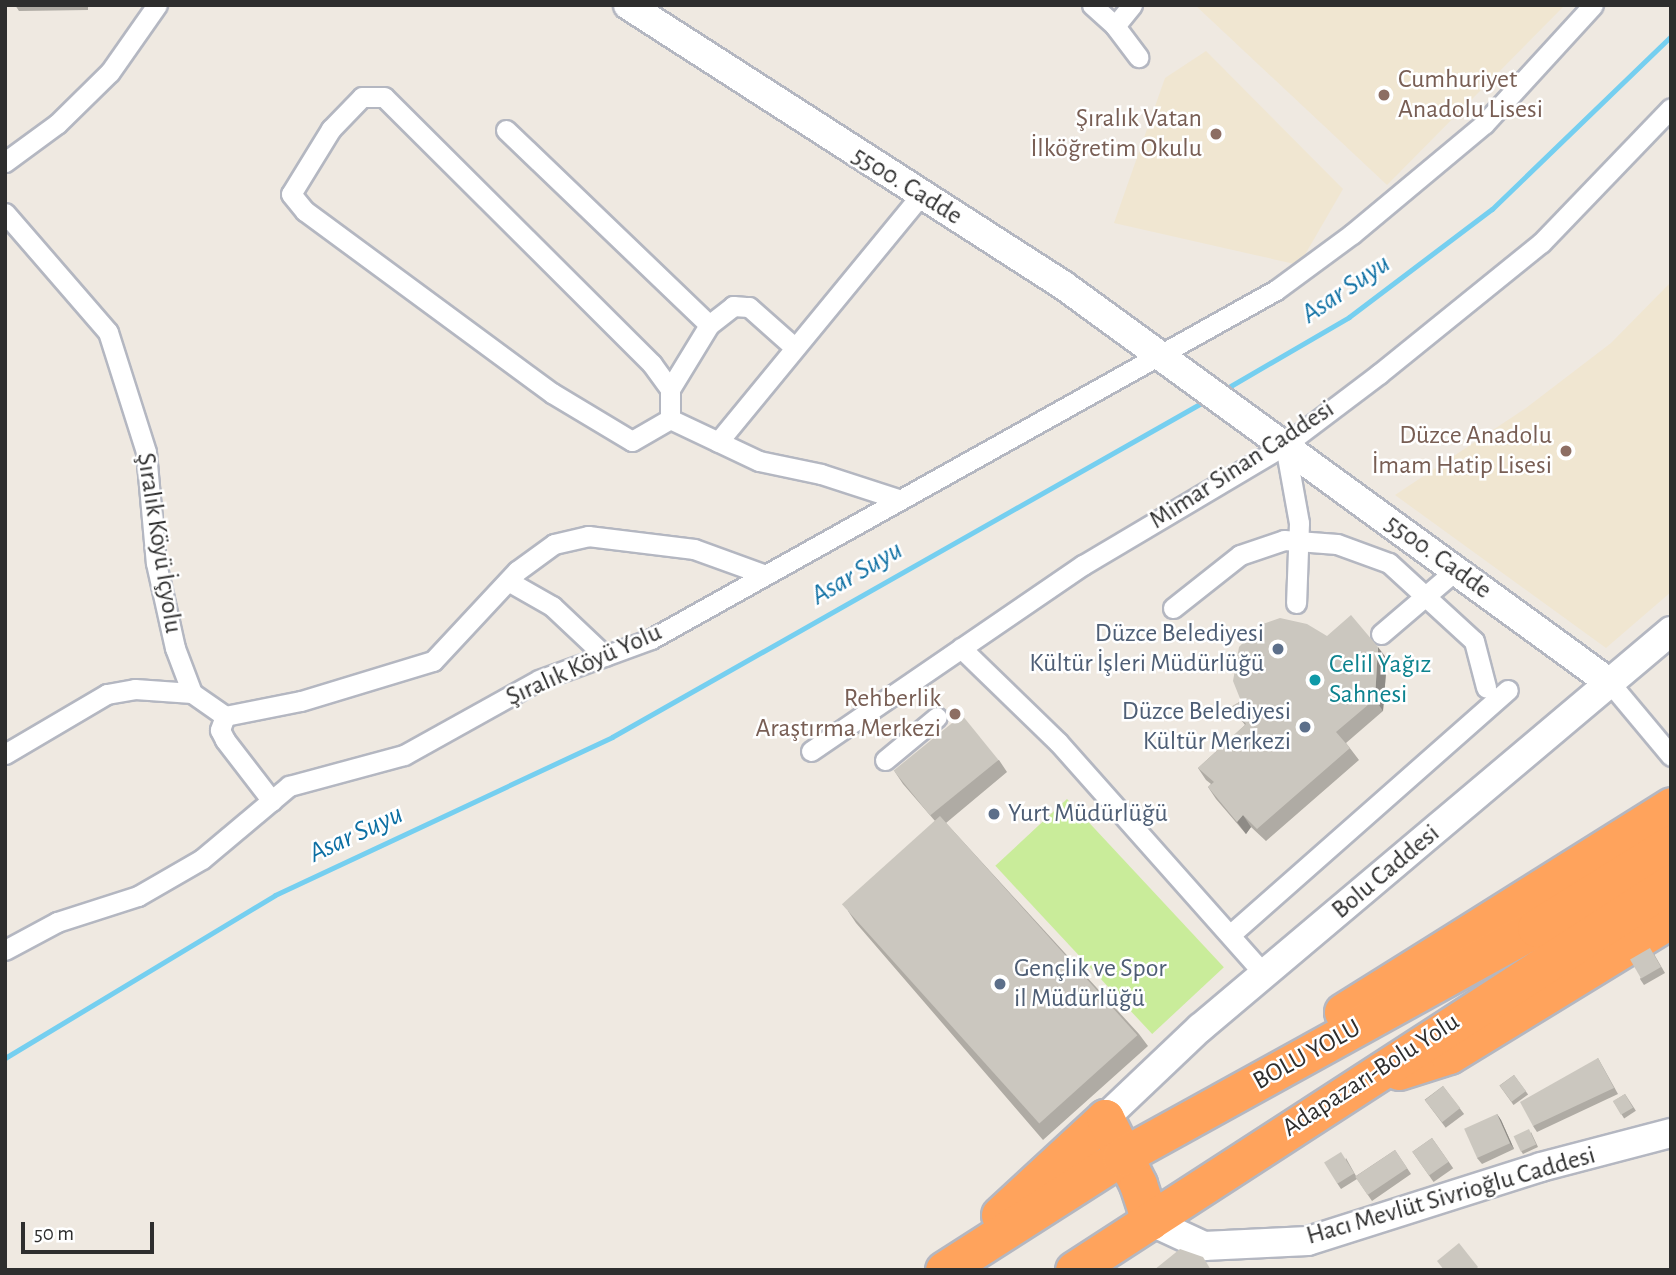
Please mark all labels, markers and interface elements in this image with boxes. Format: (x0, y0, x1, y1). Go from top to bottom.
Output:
place label: Cumhuriyet Anadolu Lisesi (1398, 64, 1543, 126)
marker: Cumhuriyet Anadolu Lisesi (1376, 87, 1392, 103)
place label: Şıralık Vatan İlköğretim Okulu (1030, 103, 1202, 164)
marker: Şıralık Vatan İlköğretim Okulu (1208, 126, 1224, 142)
street label: 5500. Cadde (846, 140, 968, 232)
water label: Asar Suyu (1295, 247, 1397, 331)
street label: Mimar Sinan Caddesi (1144, 394, 1340, 536)
place label: Düzce Anadolu İmam Hatip Lisesi (1372, 420, 1552, 481)
marker: Düzce Anadolu İmam Hatip Lisesi (1558, 443, 1574, 459)
street label: Şıralık Köyü İçyolu (129, 451, 189, 635)
street label: 5500. Cadde (1379, 508, 1497, 606)
water label: Asar Suyu (805, 533, 909, 613)
street label: Şıralık Köyü Yolu (501, 617, 667, 713)
place label: Düzce Belediyesi Kültür İşleri Müdürlüğü (1029, 618, 1264, 680)
marker: Düzce Belediyesi Kültür İşleri Müdürlüğü (1270, 641, 1286, 657)
place label: Celil Yağız Sahnesi (1329, 649, 1431, 710)
marker: Celil Yağız Sahnesi (1307, 672, 1323, 688)
place label: Rehberlik Araştırma Merkezi (756, 683, 941, 744)
place label: Düzce Belediyesi Kültür Merkezi (1122, 696, 1291, 758)
marker: Rehberlik Araştırma Merkezi (947, 706, 963, 722)
marker: Düzce Belediyesi Kültür Merkezi (1297, 719, 1313, 735)
water label: Asar Suyu (303, 798, 409, 870)
place label: Yurt Müdürlüğü (1008, 798, 1168, 830)
marker: Yurt Müdürlüğü (986, 806, 1002, 822)
street label: Bolu Caddesi (1326, 818, 1446, 926)
place label: Gençlik ve Spor il Müdürlüğü (1014, 953, 1167, 1014)
marker: Gençlik ve Spor il Müdürlüğü (992, 976, 1008, 992)
street label: Adapazarı-Bolu Yolu (1277, 1006, 1465, 1144)
street label: BOLU YOLU (1248, 1013, 1366, 1097)
street label: Hacı Mevlüt Sivrioğlu Caddesi (1303, 1140, 1599, 1252)
scale bar (24, 1208, 158, 1252)
text: 50 m (34, 1223, 74, 1244)

